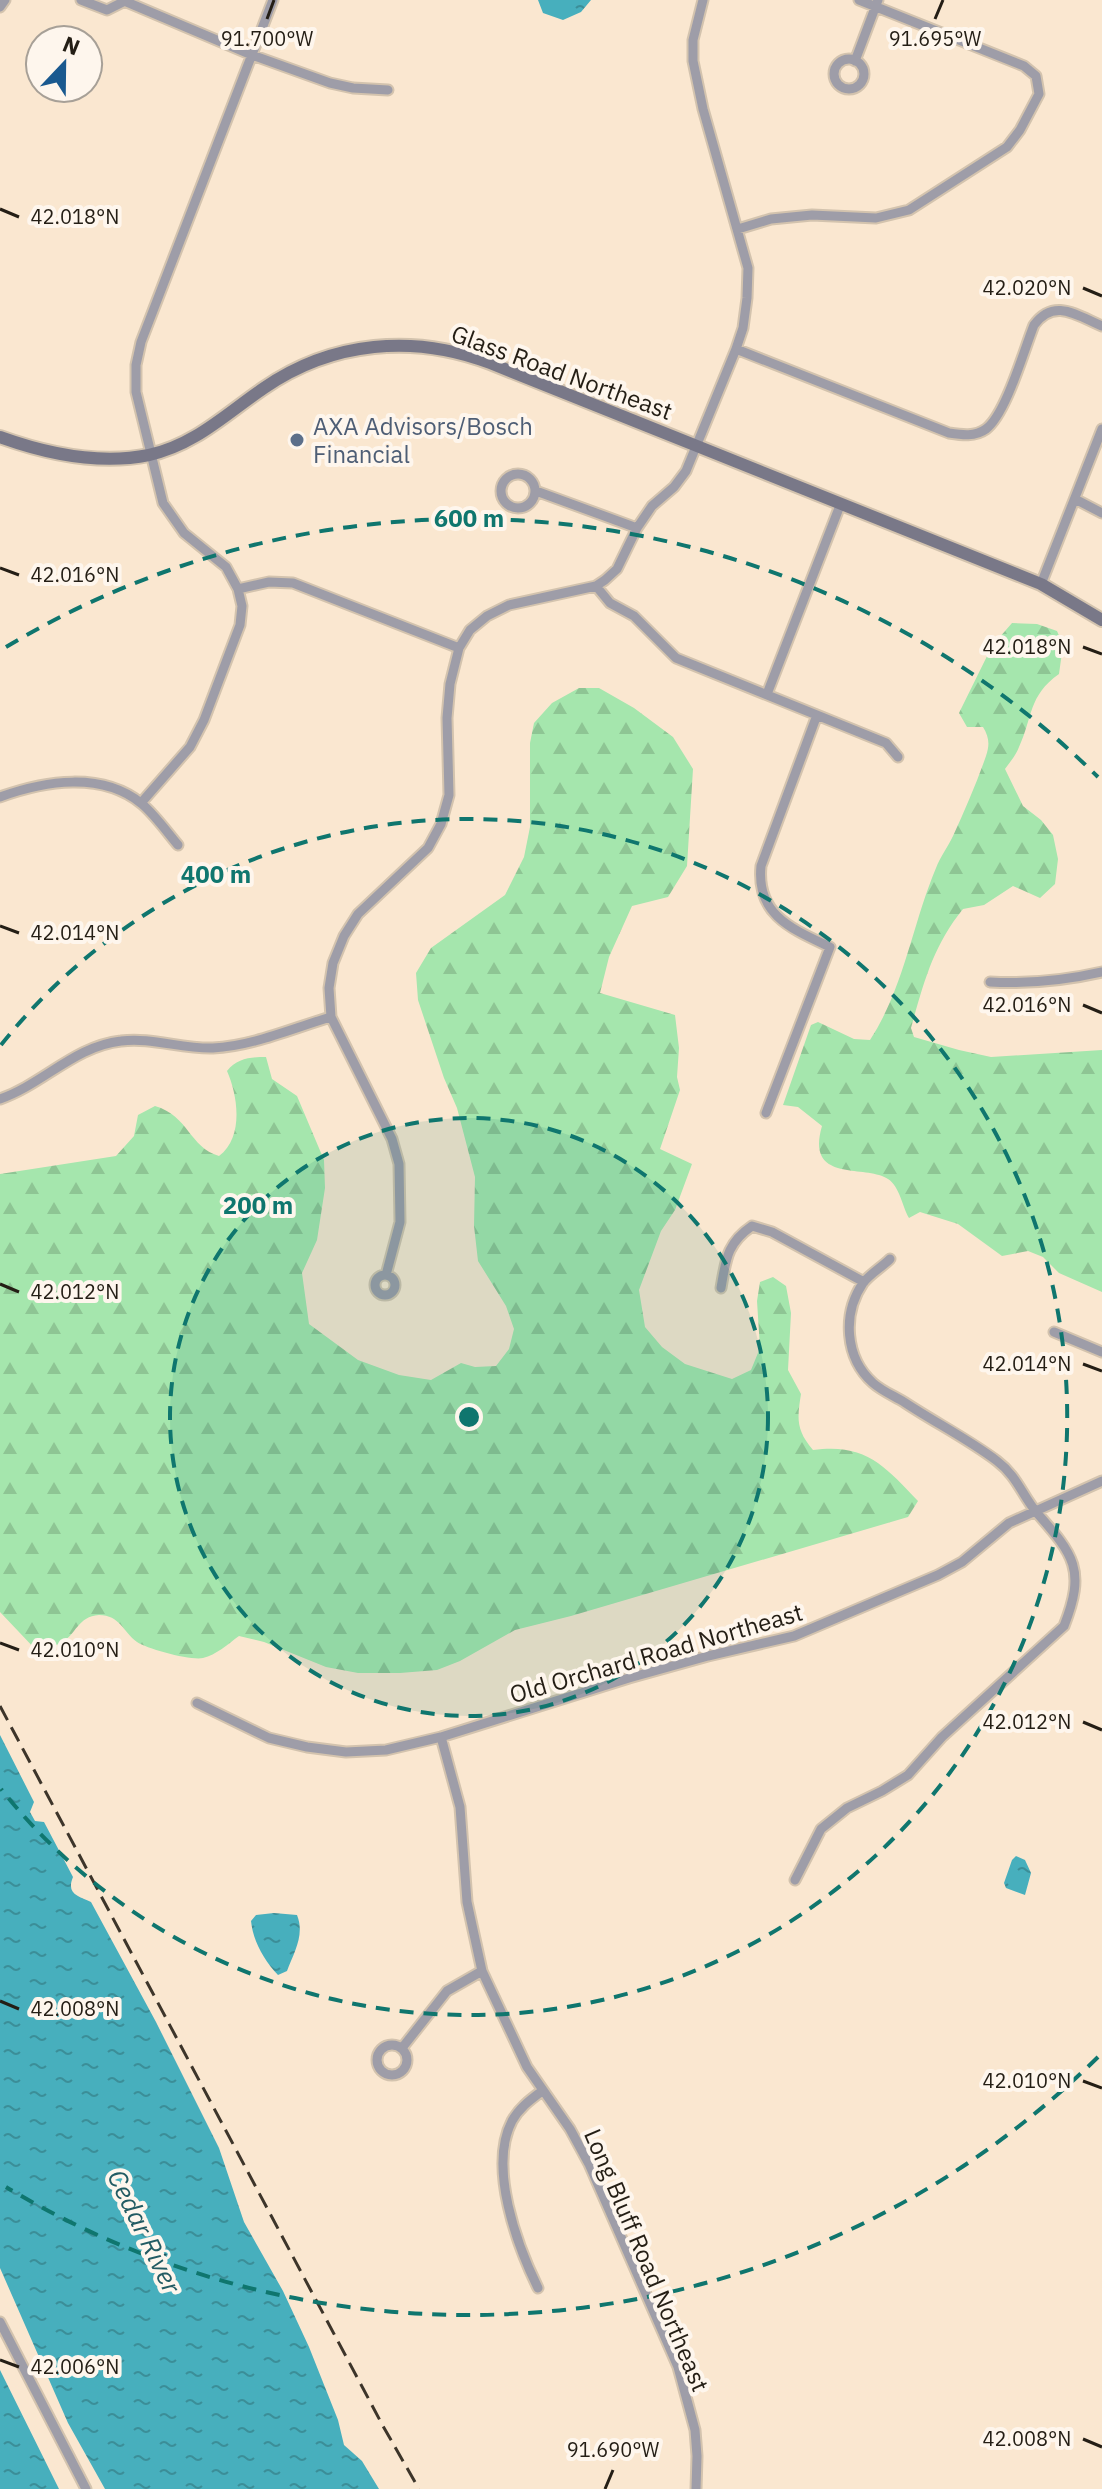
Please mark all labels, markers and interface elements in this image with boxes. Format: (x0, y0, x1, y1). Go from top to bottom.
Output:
north arrow (24, 24, 104, 104)
text: 91.700°W (221, 25, 313, 52)
text: 91.695°W (889, 25, 981, 52)
text: N (59, 29, 84, 61)
text: 42.018°N (31, 203, 119, 230)
text: 42.020°N (983, 274, 1071, 301)
street label: Glass Road Northeast (447, 317, 677, 427)
place label: AXA Advisors/Bosch Financial (313, 410, 533, 470)
marker: AXA Advisors/Bosch Financial (288, 431, 306, 449)
text: 600 m (434, 502, 504, 534)
text: 42.016°N (31, 561, 119, 588)
text: 42.018°N (983, 633, 1071, 660)
text: 400 m (181, 858, 251, 890)
text: 42.014°N (31, 919, 119, 946)
text: 42.016°N (983, 991, 1071, 1018)
text: 200 m (223, 1189, 293, 1221)
text: 42.012°N (31, 1278, 119, 1305)
text: 42.014°N (983, 1350, 1071, 1377)
centre of rings (455, 1403, 483, 1431)
street label: Old Orchard Road Northeast (506, 1596, 806, 1710)
text: 42.010°N (31, 1636, 119, 1663)
text: 42.012°N (983, 1708, 1071, 1735)
text: 42.008°N (31, 1995, 119, 2022)
text: 42.010°N (983, 2067, 1071, 2094)
street label: Long Bluff Road Northeast (577, 2124, 717, 2396)
water label: Cedar River (101, 2164, 190, 2300)
text: 42.006°N (31, 2353, 119, 2380)
text: 42.008°N (983, 2425, 1071, 2452)
text: 91.690°W (567, 2436, 659, 2463)

